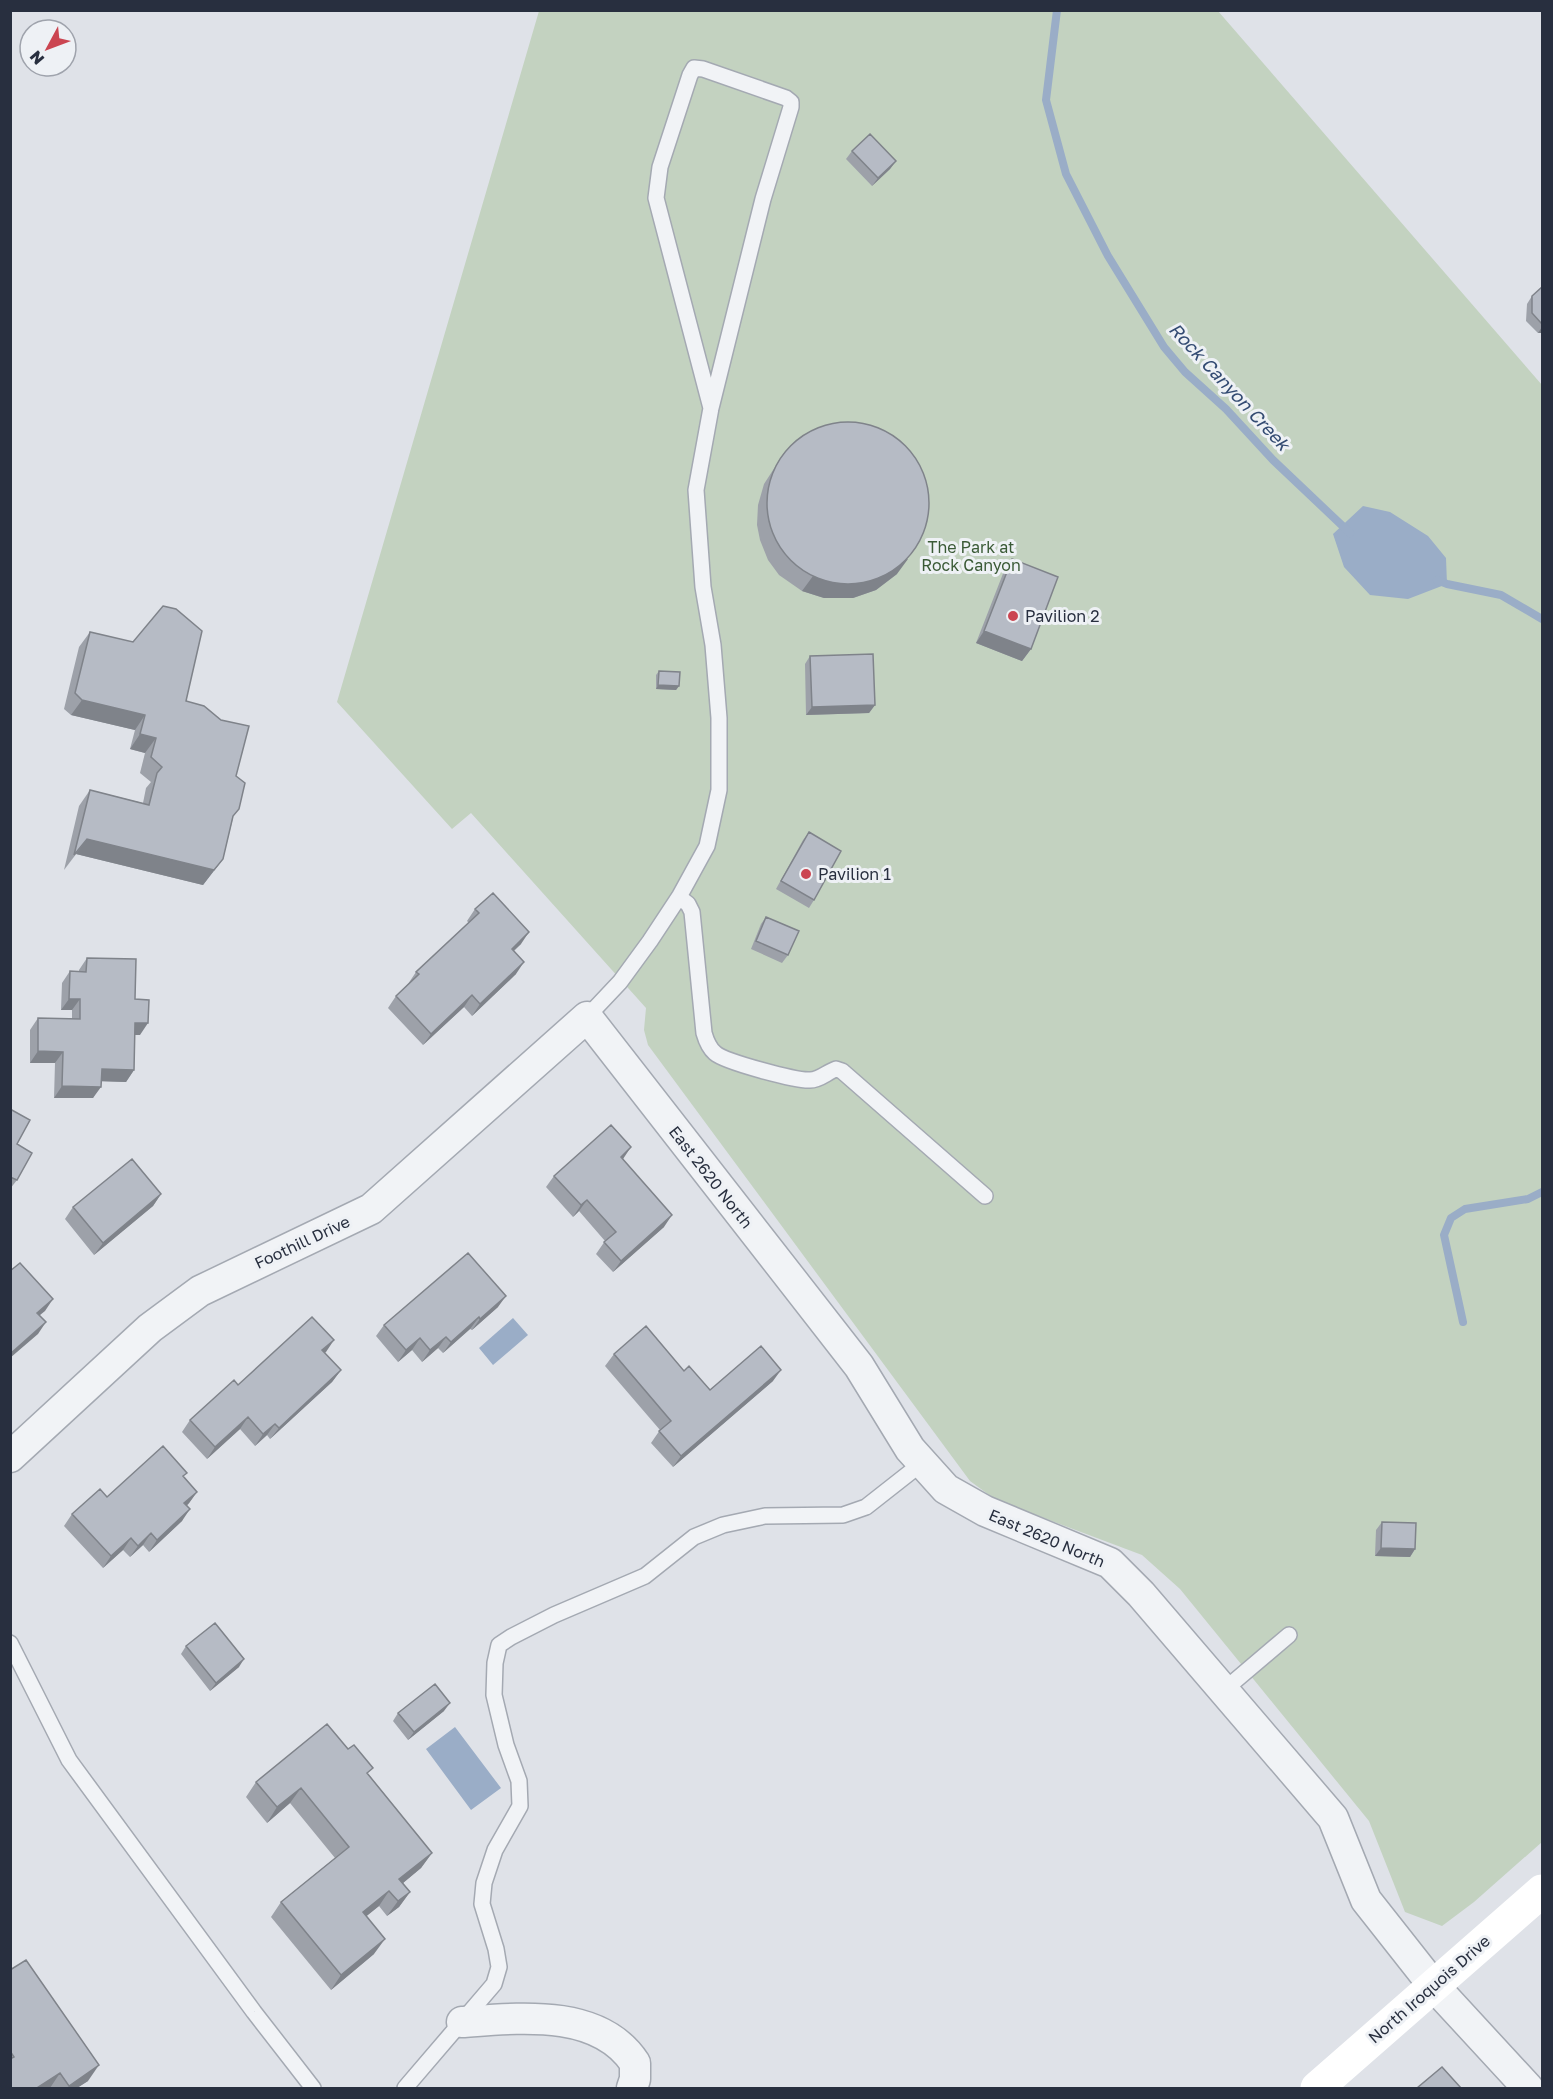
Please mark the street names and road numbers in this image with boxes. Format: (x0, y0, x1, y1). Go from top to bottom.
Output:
street label: East 2620 North (665, 1122, 757, 1232)
street label: Foothill Drive (251, 1211, 353, 1273)
street label: East 2620 North (986, 1505, 1108, 1571)
street label: North Iroquois Drive (1364, 1931, 1494, 2047)

